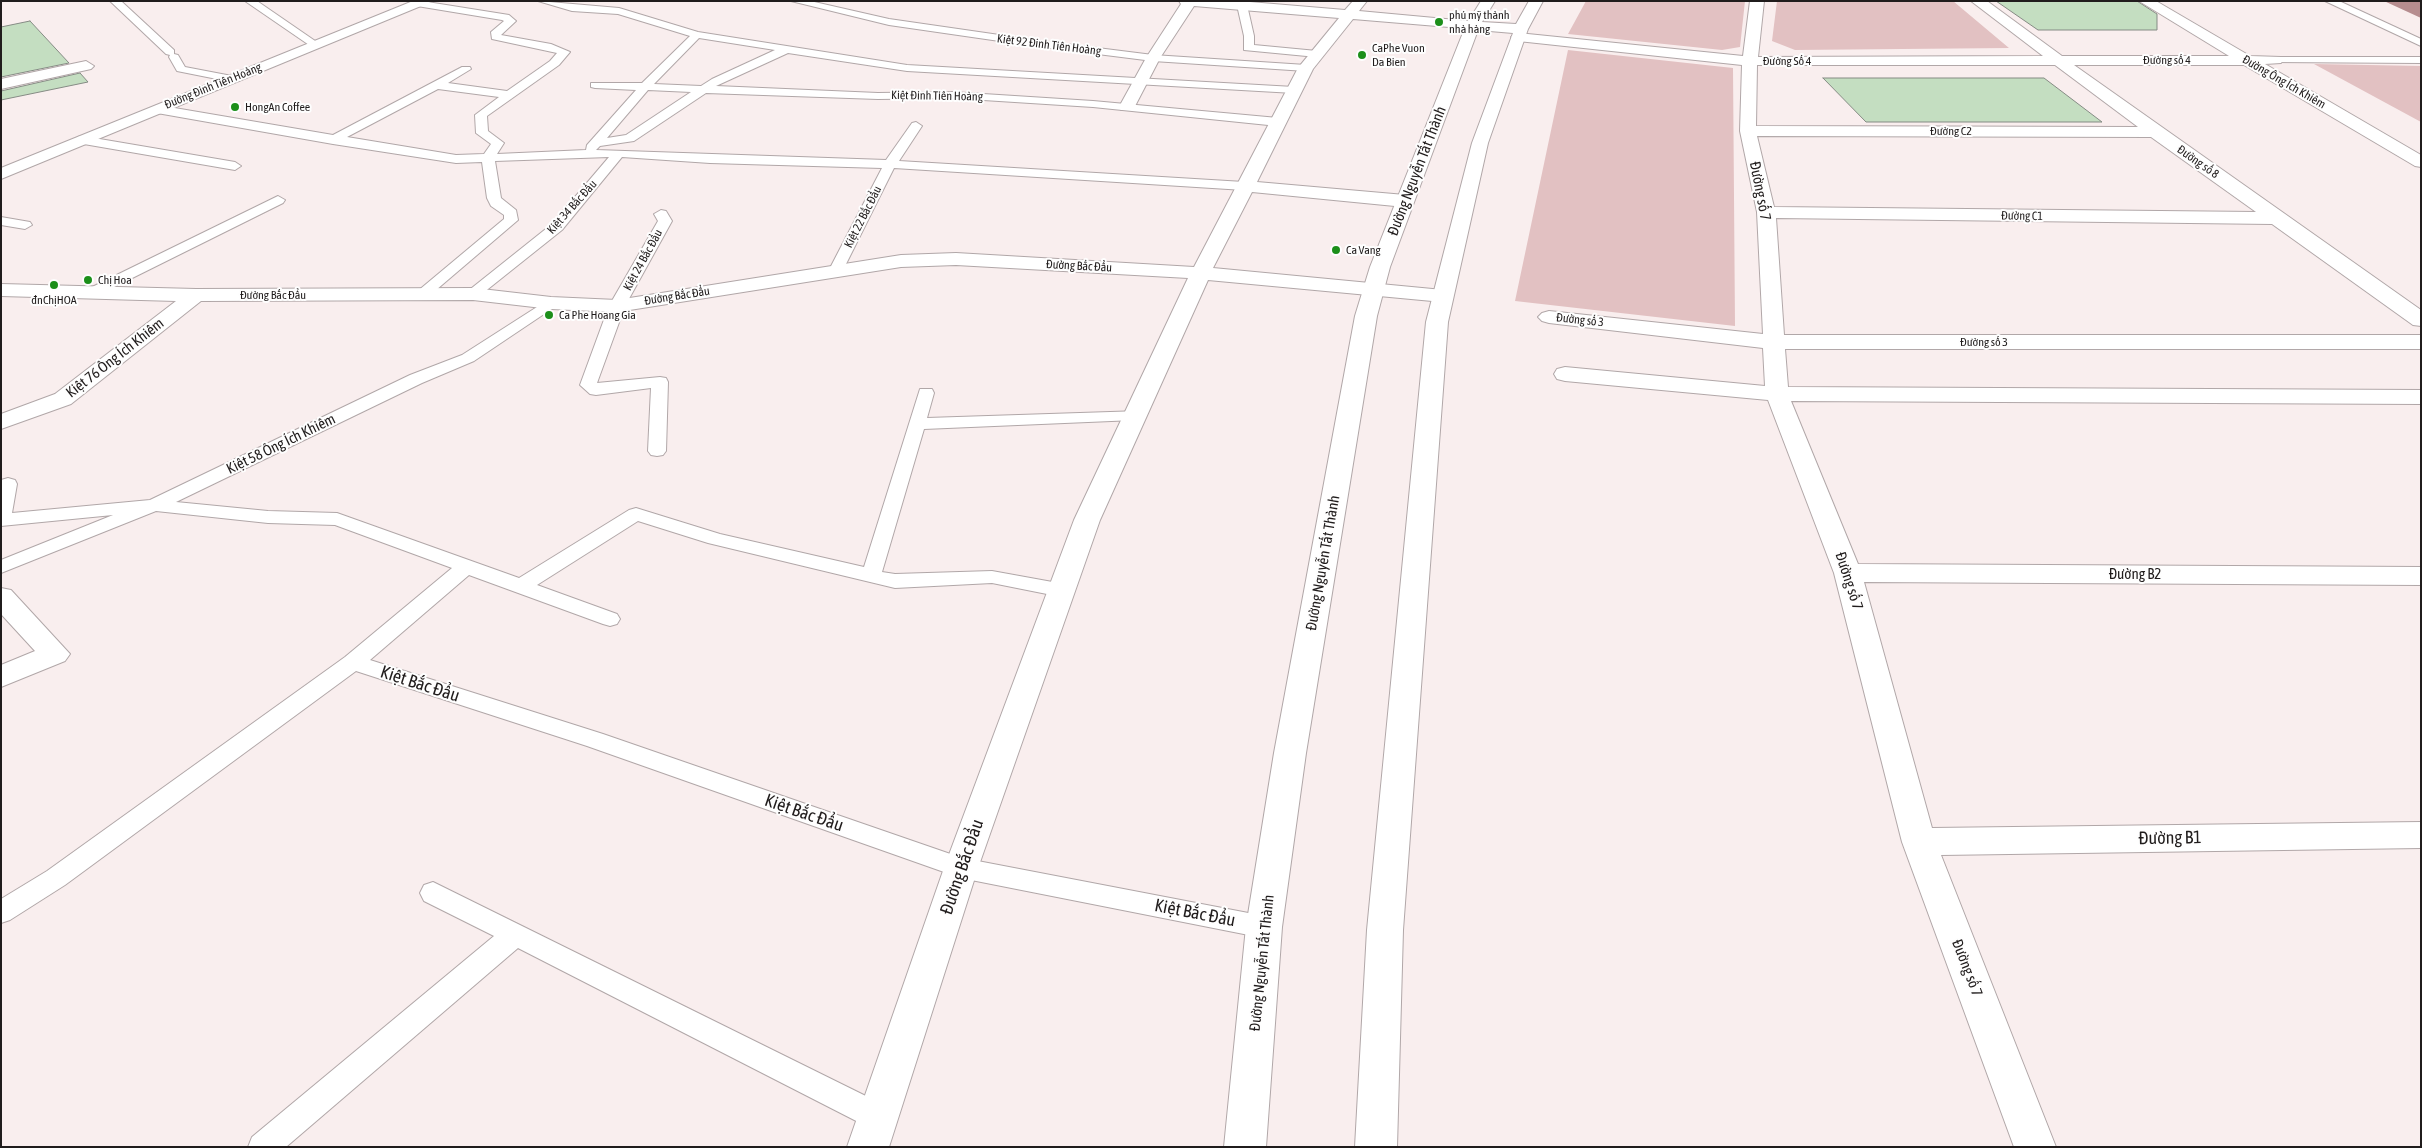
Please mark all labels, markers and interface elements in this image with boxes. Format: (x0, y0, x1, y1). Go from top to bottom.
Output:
place label: phú mỹ thành nhà hàng (1449, 8, 1510, 36)
marker: phú mỹ thành nhà hàng (1433, 16, 1445, 28)
street label: Kiệt 92 Đinh Tiên Hoàng (996, 31, 1102, 59)
place label: CaPhe Vuon Da Bien (1372, 41, 1425, 69)
marker: CaPhe Vuon Da Bien (1356, 49, 1368, 61)
street label: Đường Ông Ích Khiêm (2240, 52, 2328, 112)
street label: Đường số 4 (2143, 53, 2191, 67)
street label: Đường Số 4 (1763, 54, 1811, 68)
street label: Đường Đinh Tiên Hoàng (162, 60, 264, 112)
street label: Kiệt Đinh Tiên Hoàng (891, 88, 983, 104)
place label: HongAn Coffee (245, 100, 310, 114)
marker: HongAn Coffee (229, 101, 241, 113)
street label: Đường Nguyễn Tất Thành (1384, 104, 1450, 238)
street label: Đường C2 (1930, 124, 1972, 138)
street label: Đường số 8 (2174, 142, 2222, 182)
street label: Đường số 7 (1745, 160, 1775, 222)
street label: Kiệt 34 Bắc Đẩu (544, 177, 600, 237)
street label: Kiệt 22 Bắc Đẩu (841, 184, 885, 250)
street label: Đường C1 (2001, 208, 2043, 224)
street label: Kiệt 24 Bắc Đẩu (620, 227, 666, 293)
place label: Ca Vang (1346, 243, 1381, 257)
marker: Ca Vang (1330, 244, 1342, 256)
street label: Đường Bắc Đẩu (1046, 257, 1112, 275)
place label: Chị Hoa (98, 273, 132, 287)
marker: Chị Hoa (82, 274, 94, 286)
marker: đnChịHOA (48, 279, 60, 291)
street label: Đường Bắc Đẩu (643, 284, 711, 308)
street label: Đường Bắc Đẩu (240, 288, 306, 302)
place label: đnChịHOA (31, 293, 77, 307)
place label: Ca Phe Hoang Gia (559, 308, 636, 322)
marker: Ca Phe Hoang Gia (543, 309, 555, 321)
street label: Đường số 3 (1555, 310, 1605, 330)
street label: Kiệt 76 Ông Ích Khiêm (63, 314, 167, 402)
street label: Đường số 3 (1960, 335, 2008, 349)
street label: Kiệt 58 Ông Ích Khiêm (224, 410, 338, 478)
street label: Đường Nguyễn Tất Thành (1302, 494, 1344, 632)
street label: Đường số 7 (1831, 550, 1867, 612)
street label: Đường B2 (2109, 565, 2161, 583)
street label: Kiệt Bắc Đẩu (378, 661, 462, 707)
street label: Kiệt Bắc Đẩu (762, 789, 846, 837)
street label: Đường Bắc Đẩu (936, 817, 988, 917)
street label: Đường B1 (2138, 827, 2202, 849)
street label: Đường Nguyễn Tất Thành (1246, 894, 1278, 1032)
street label: Kiệt Bắc Đẩu (1153, 895, 1237, 931)
street label: Đường số 7 (1948, 937, 1986, 999)

